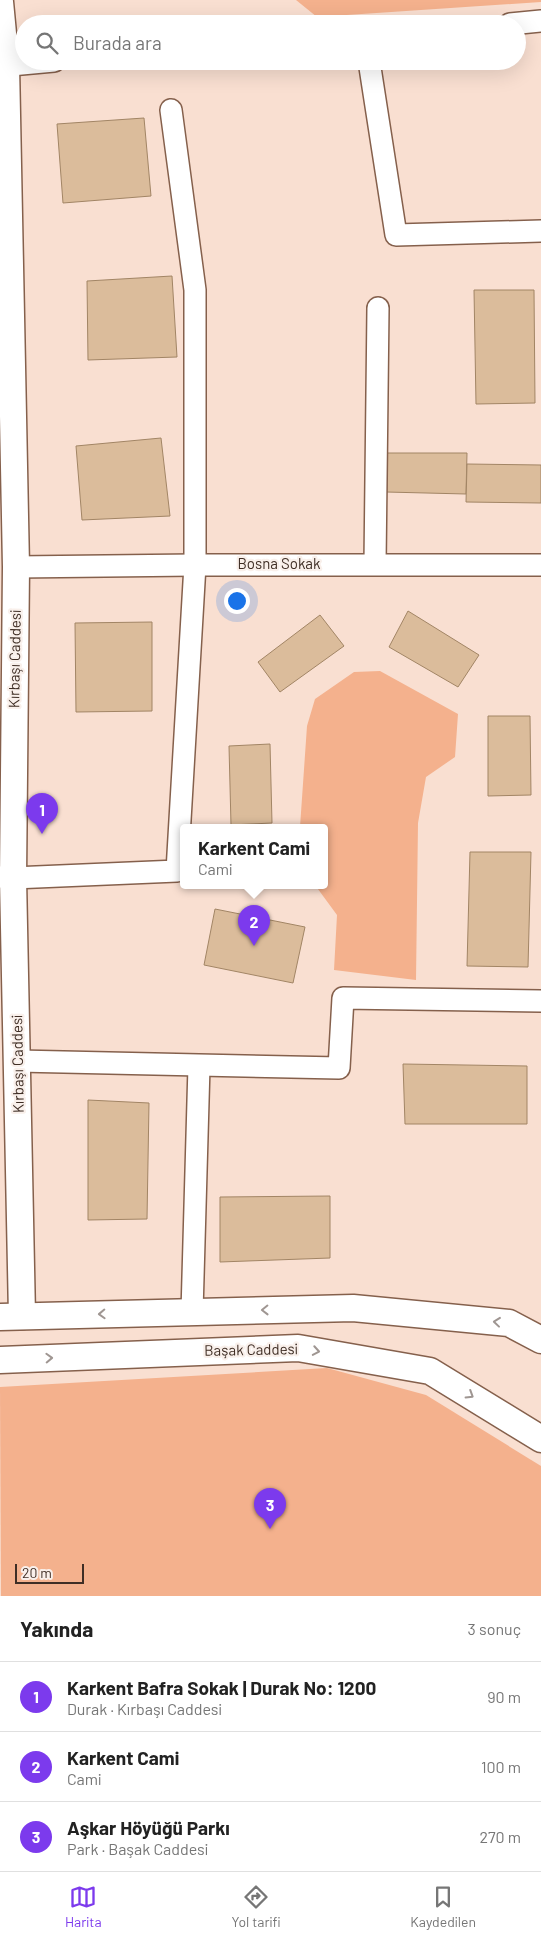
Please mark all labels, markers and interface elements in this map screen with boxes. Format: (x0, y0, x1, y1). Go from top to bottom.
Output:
search box (15, 15, 526, 70)
icon: search (33, 29, 61, 57)
text: Burada ara (73, 31, 162, 54)
street label: Bosna Sokak (237, 554, 321, 572)
your location (224, 588, 250, 614)
street label: Kırbaşı Caddesi (4, 610, 24, 708)
pin: 1 (26, 793, 58, 834)
popup (180, 824, 328, 889)
text: Karkent Cami (198, 836, 310, 859)
text: Cami (198, 859, 232, 878)
pin: 2 (238, 905, 270, 946)
street label: Kırbaşı Caddesi (7, 1015, 27, 1113)
one-way arrow (261, 1305, 268, 1315)
one-way arrow (98, 1309, 106, 1319)
one-way arrow (492, 1317, 500, 1328)
street label: Başak Caddesi (204, 1339, 298, 1359)
one-way arrow (311, 1345, 320, 1355)
one-way arrow (45, 1352, 53, 1363)
one-way arrow (464, 1389, 473, 1399)
pin: 3 (254, 1488, 286, 1529)
scale bar (15, 1561, 84, 1584)
text: 20 m (22, 1564, 52, 1581)
text: Yakında (20, 1616, 93, 1641)
text: 3 sonuç (468, 1619, 521, 1638)
text: Karkent Bafra Sokak | Durak No: 1200 (67, 1676, 376, 1699)
text: 1 (33, 1687, 39, 1706)
text: 90 m (487, 1687, 521, 1706)
text: Durak · Kırbaşı Caddesi (67, 1699, 222, 1718)
text: Karkent Cami (67, 1746, 179, 1769)
text: 2 (32, 1757, 40, 1776)
text: 100 m (481, 1757, 521, 1776)
text: Cami (67, 1769, 101, 1788)
text: Aşkar Höyüğü Parkı (67, 1816, 230, 1839)
text: 3 (32, 1827, 40, 1846)
text: 270 m (479, 1827, 521, 1846)
text: Park · Başak Caddesi (67, 1839, 208, 1858)
tab: Harita (65, 1883, 102, 1930)
tab: Yol tarifi (231, 1883, 280, 1930)
tab: Kaydedilen (410, 1883, 476, 1930)

